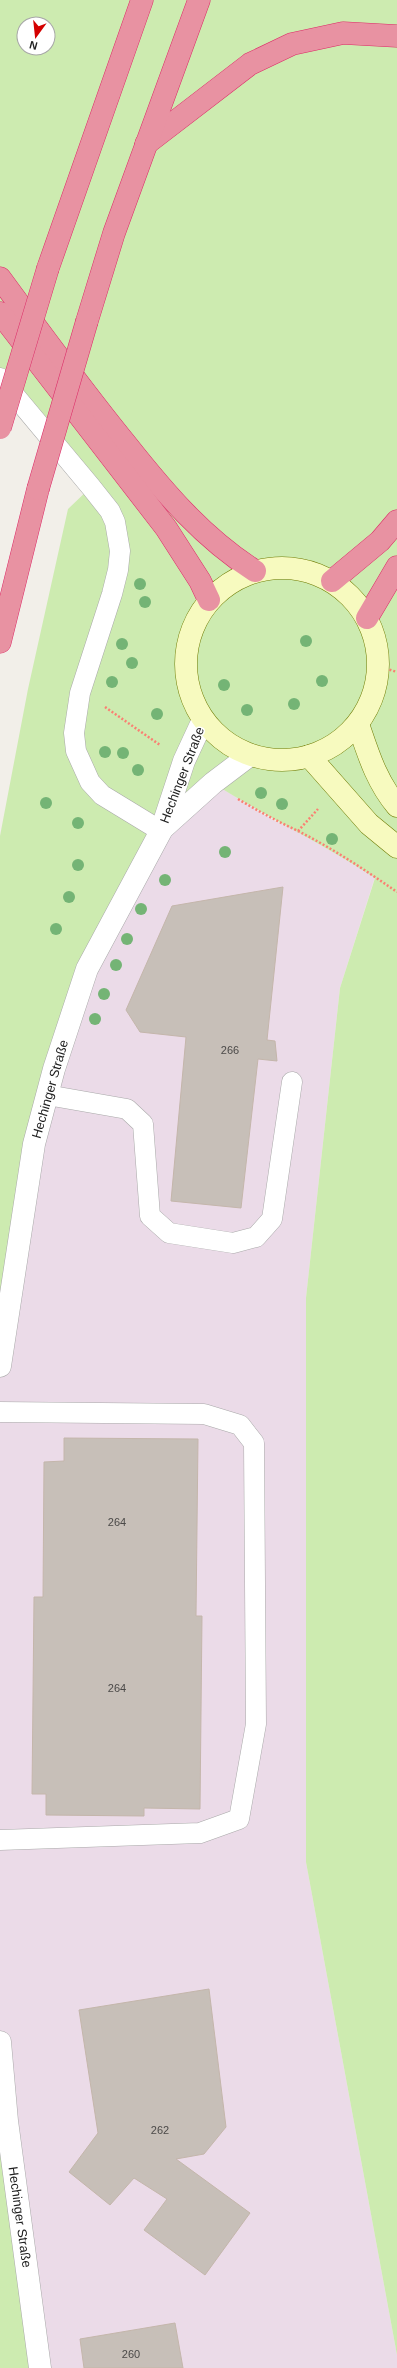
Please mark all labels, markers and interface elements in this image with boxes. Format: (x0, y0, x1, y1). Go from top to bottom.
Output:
north arrow (16, 16, 56, 56)
text: N (28, 39, 39, 52)
street label: Hechinger Straße (157, 725, 207, 825)
street label: Hechinger Straße (29, 1038, 71, 1140)
house number: 266 (221, 1044, 239, 1056)
house number: 264 (108, 1516, 126, 1528)
house number: 264 (108, 1682, 126, 1694)
house number: 262 (151, 2124, 169, 2136)
street label: Hechinger Straße (5, 2166, 35, 2268)
house number: 260 (122, 2348, 140, 2360)

